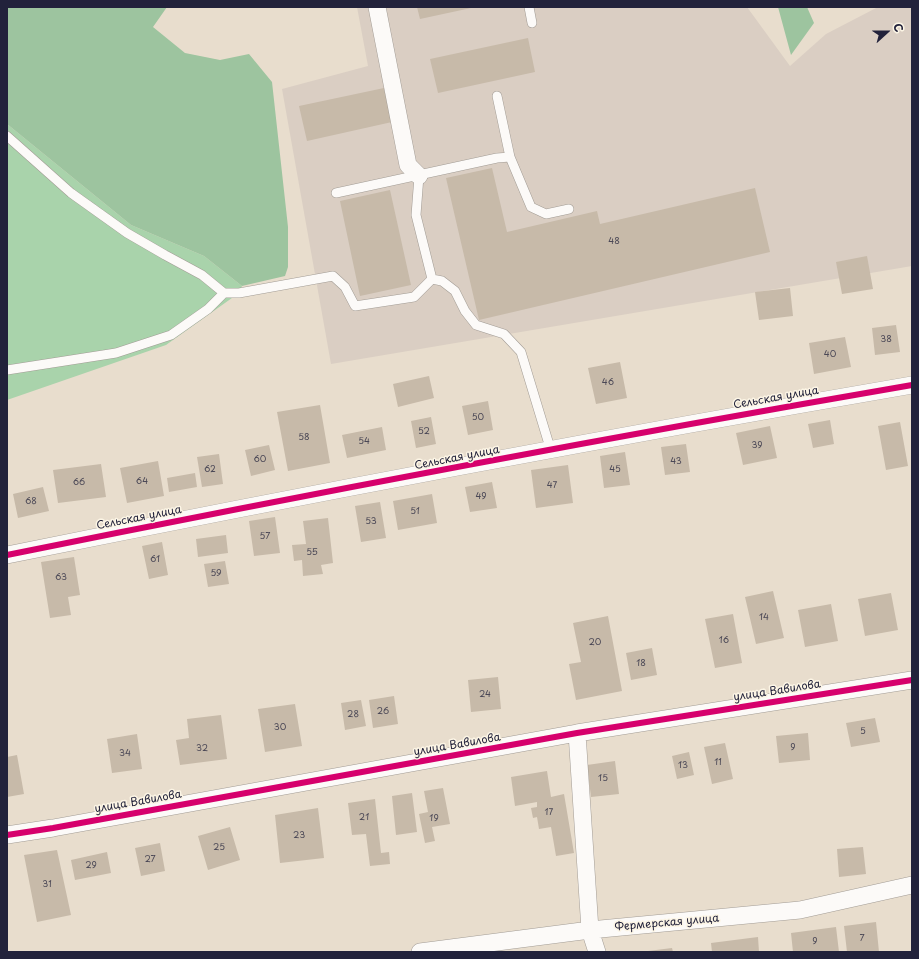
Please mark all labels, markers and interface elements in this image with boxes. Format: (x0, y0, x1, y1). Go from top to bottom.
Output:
north arrow (867, 12, 907, 52)
text: С (889, 21, 908, 34)
house number: 48 (608, 237, 620, 247)
house number: 38 (880, 335, 892, 345)
house number: 40 (824, 350, 836, 360)
house number: 46 (602, 378, 614, 388)
street label: Сельская улица (732, 384, 820, 412)
house number: 50 (472, 413, 484, 423)
house number: 52 (418, 427, 430, 437)
house number: 58 (298, 433, 310, 443)
house number: 54 (358, 437, 370, 447)
house number: 39 (751, 441, 763, 451)
street label: Сельская улица (413, 443, 501, 473)
house number: 60 (254, 455, 266, 465)
house number: 43 (670, 457, 682, 467)
house number: 62 (204, 465, 216, 475)
house number: 45 (609, 465, 621, 475)
house number: 64 (136, 477, 148, 487)
house number: 66 (73, 478, 85, 488)
house number: 47 (547, 481, 557, 491)
house number: 49 (475, 492, 487, 502)
house number: 68 (25, 497, 37, 507)
street label: Сельская улица (95, 503, 183, 533)
house number: 51 (410, 507, 420, 517)
house number: 53 (365, 517, 377, 527)
house number: 57 (260, 532, 270, 542)
house number: 55 (306, 548, 318, 558)
house number: 61 (150, 555, 160, 565)
house number: 59 (210, 569, 222, 579)
house number: 63 (55, 573, 67, 583)
house number: 14 (759, 613, 769, 623)
house number: 16 (719, 636, 729, 646)
house number: 20 (589, 638, 601, 648)
house number: 18 (636, 659, 646, 669)
street label: улица Вавилова (732, 678, 822, 704)
house number: 24 (479, 690, 491, 700)
house number: 26 (377, 707, 389, 717)
house number: 28 (347, 710, 359, 720)
house number: 30 (274, 723, 286, 733)
house number: 5 (860, 727, 866, 737)
street label: улица Вавилова (412, 731, 502, 759)
house number: 9 (790, 743, 796, 753)
house number: 32 (196, 744, 208, 754)
house number: 34 (119, 749, 131, 759)
house number: 11 (714, 758, 722, 768)
house number: 13 (678, 761, 688, 771)
house number: 15 (598, 774, 608, 784)
street label: улица Вавилова (93, 788, 183, 816)
house number: 17 (545, 808, 553, 818)
house number: 21 (359, 813, 369, 823)
house number: 19 (429, 814, 439, 824)
house number: 23 (293, 831, 305, 841)
house number: 25 (213, 843, 225, 853)
house number: 27 (144, 855, 156, 865)
house number: 29 (85, 861, 97, 871)
house number: 31 (42, 880, 52, 890)
street label: Фермерская улица (614, 912, 720, 934)
house number: 7 (859, 934, 865, 944)
house number: 9 (812, 937, 818, 947)

